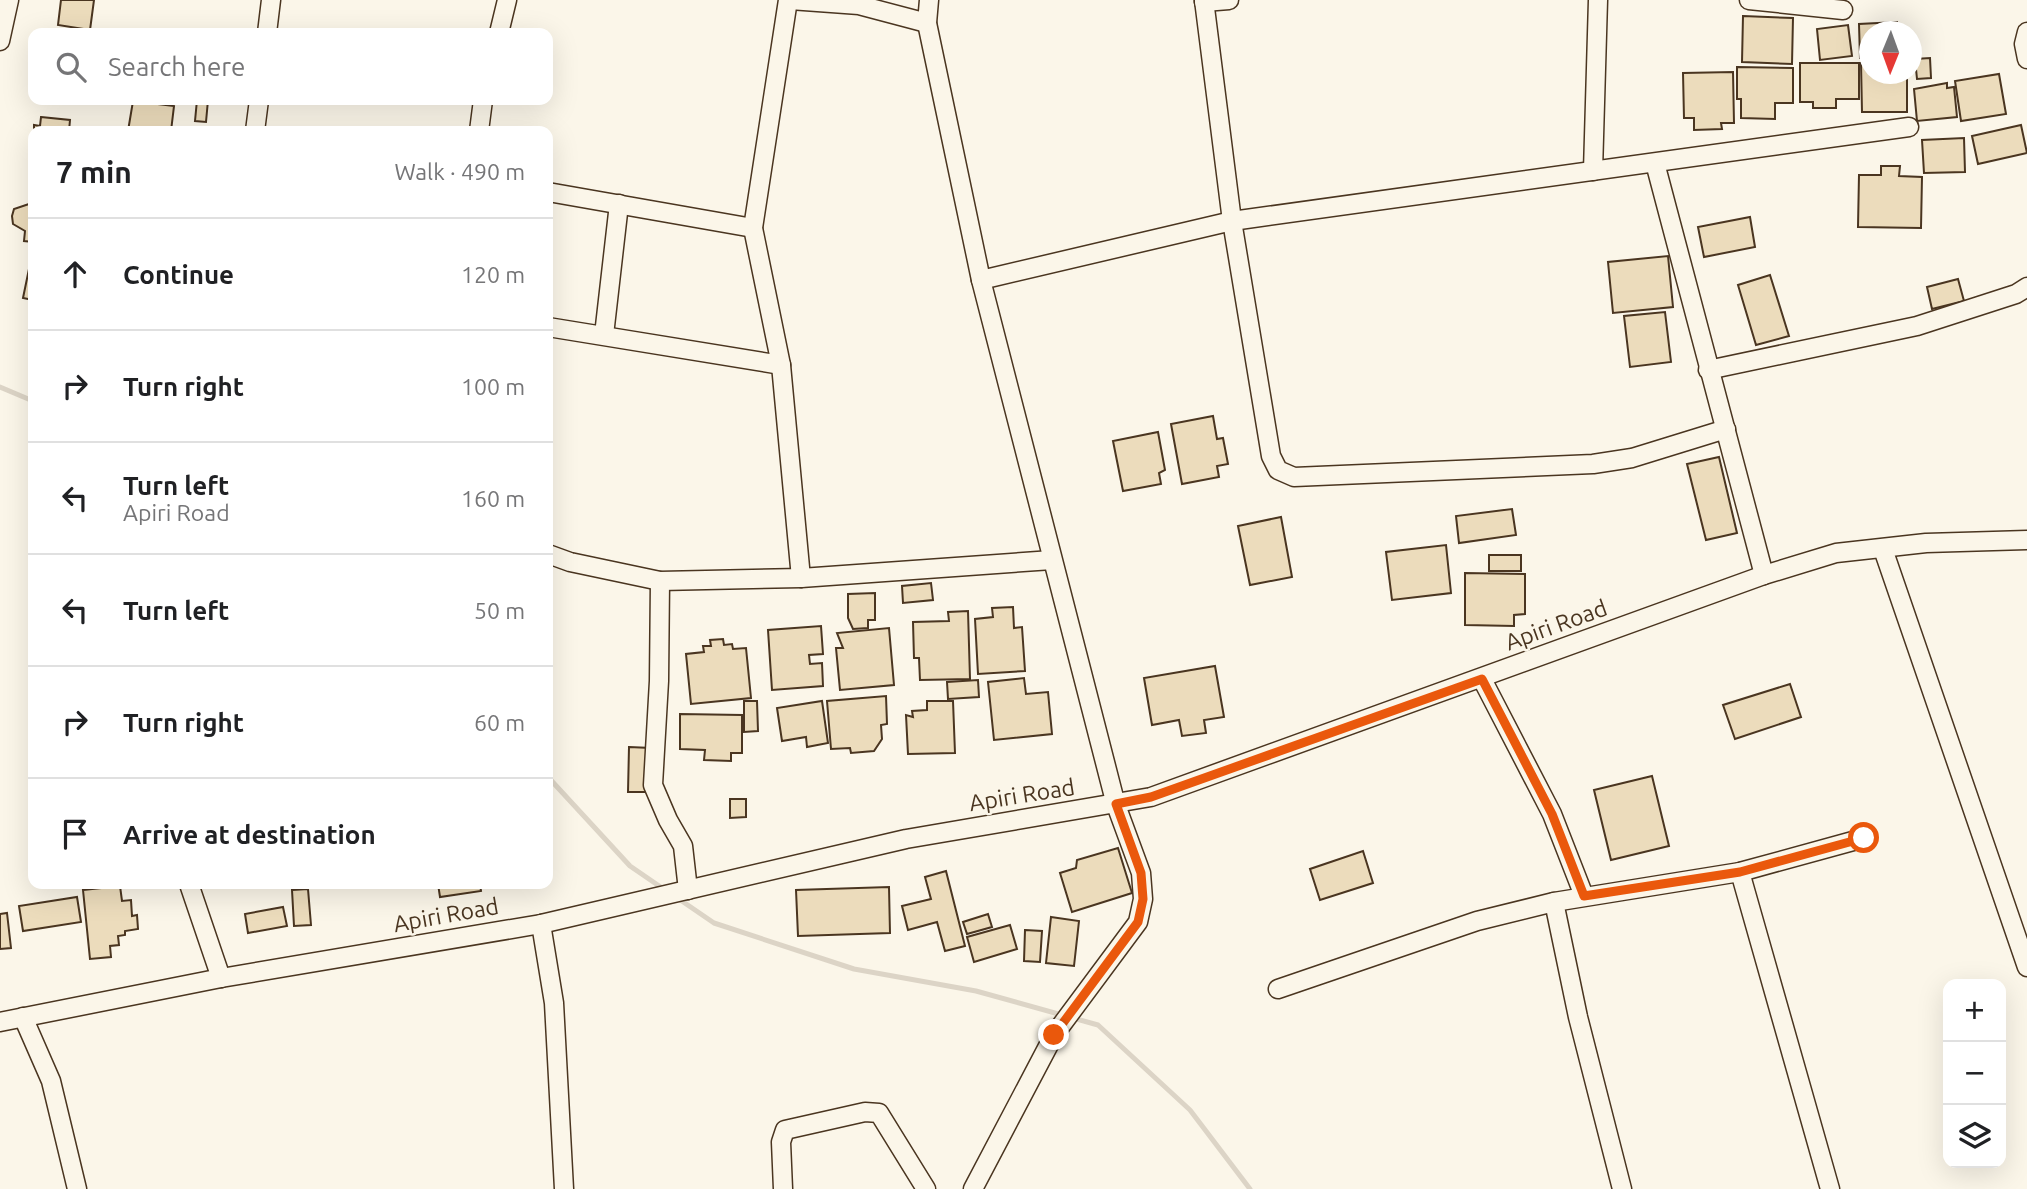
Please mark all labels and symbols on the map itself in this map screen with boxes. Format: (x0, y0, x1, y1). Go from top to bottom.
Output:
north arrow (1859, 21, 1922, 84)
street label: Apiri Road (1501, 595, 1610, 655)
street label: Apiri Road (967, 774, 1077, 815)
route start (1848, 822, 1879, 853)
street label: Apiri Road (391, 893, 501, 936)
route end (1038, 1019, 1069, 1050)

